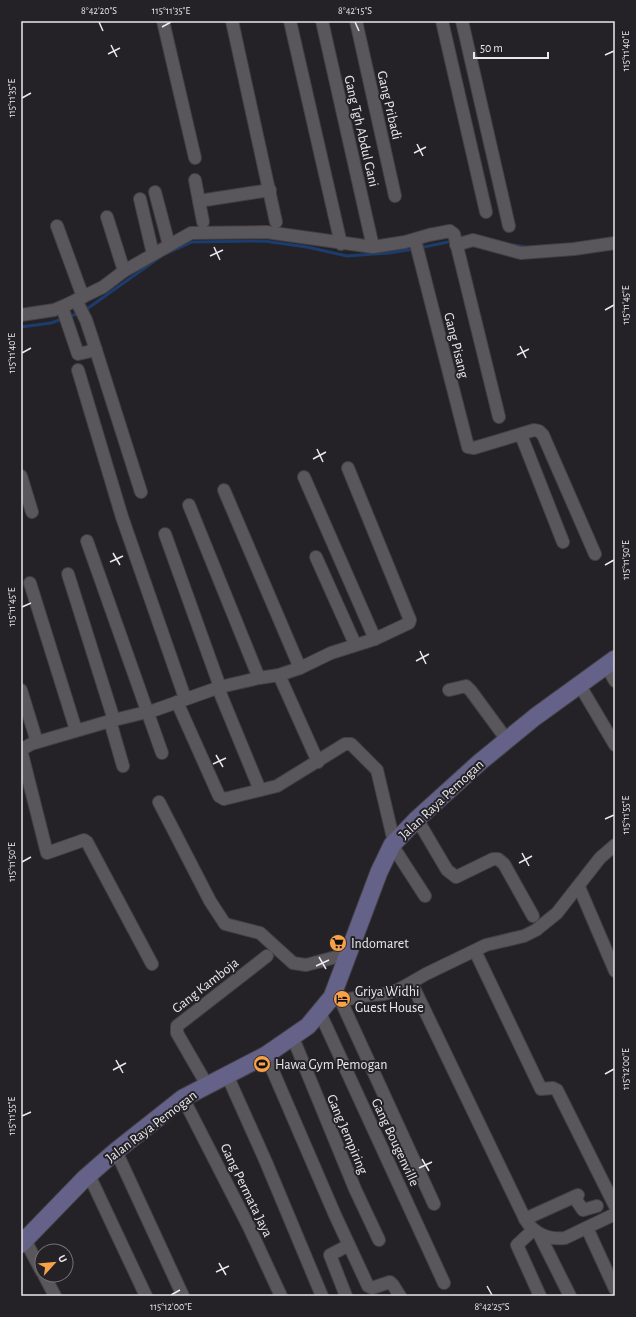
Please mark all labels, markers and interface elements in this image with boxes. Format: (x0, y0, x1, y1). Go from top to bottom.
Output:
text: 8°42'20"S (81, 6, 117, 16)
text: 115°11'35"E (152, 6, 190, 16)
text: 8°42'15"S (338, 6, 372, 16)
text: 115°11'40"E (621, 31, 631, 71)
scale bar (474, 34, 548, 60)
text: 50 m (480, 42, 503, 54)
street label: Gang Pribadi (374, 69, 404, 141)
street label: Gang Tgh Abdul Gani (341, 74, 381, 188)
text: 115°11'35"E (7, 79, 17, 117)
text: 115°11'45"E (621, 285, 631, 325)
street label: Gang Pisang (441, 311, 471, 380)
text: 115°11'40"E (7, 333, 17, 373)
text: 115°11'50"E (621, 540, 631, 580)
text: 115°11'45"E (7, 587, 17, 627)
street label: Jalan Raya Pemogan (397, 757, 487, 842)
text: 115°11'55"E (621, 796, 631, 834)
text: 115°11'50"E (7, 842, 17, 882)
supermarket icon: Indomaret (328, 933, 348, 953)
place label: Indomaret (351, 937, 409, 951)
street label: Gang Kamboja (170, 955, 242, 1016)
place label: Griya Widhi Guest House (355, 985, 424, 1015)
hotel icon: Griya Widhi Guest House (332, 989, 352, 1009)
text: 115°12'00"E (621, 1048, 631, 1090)
sports icon: Hawa Gym Pemogan (252, 1054, 272, 1074)
place label: Hawa Gym Pemogan (275, 1058, 388, 1072)
street label: Jalan Raya Pemogan (104, 1088, 200, 1165)
street label: Gang Jempiring (324, 1092, 370, 1176)
street label: Gang Bougenville (369, 1096, 422, 1189)
text: 115°11'55"E (7, 1097, 17, 1135)
street label: Gang Permata Jaya (217, 1141, 275, 1240)
north arrow (34, 1243, 74, 1283)
text: U (56, 1253, 69, 1264)
text: 115°12'00"E (150, 1302, 192, 1312)
text: 8°42'25"S (475, 1302, 510, 1312)

